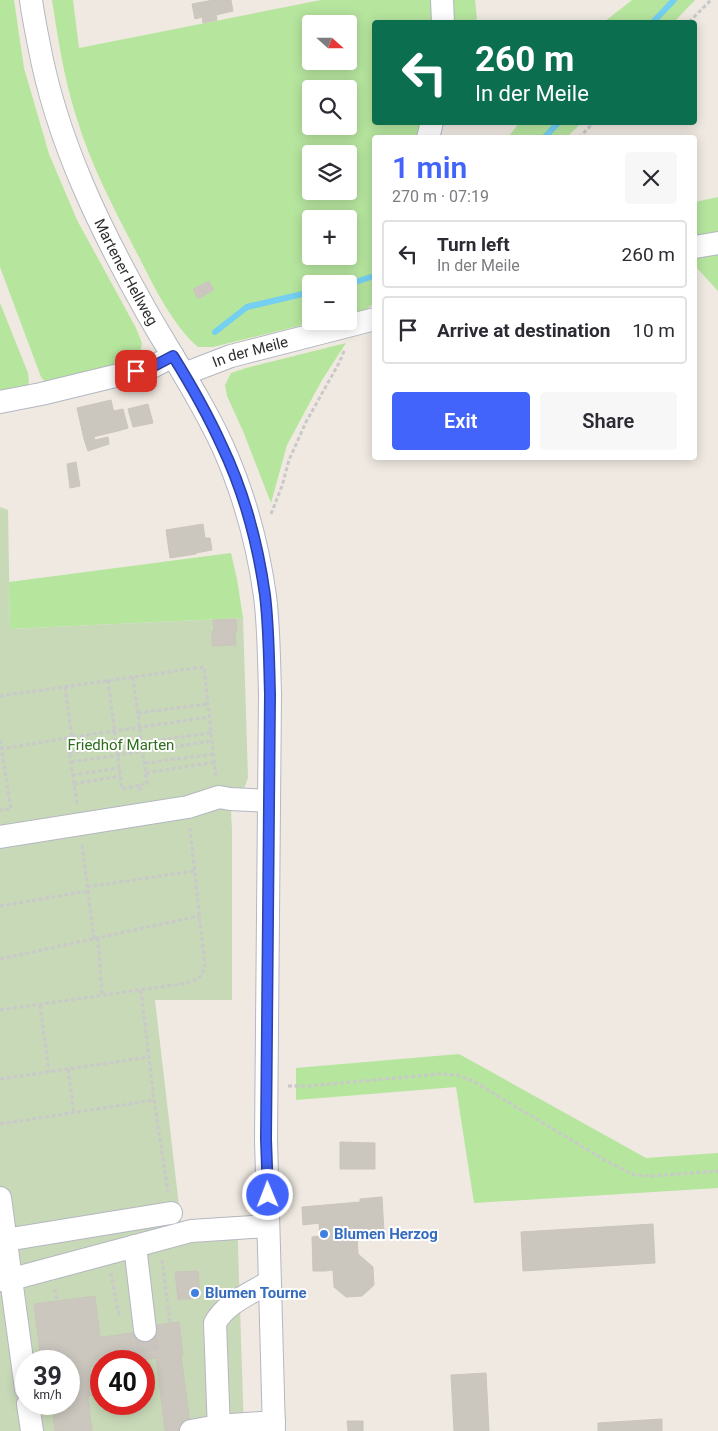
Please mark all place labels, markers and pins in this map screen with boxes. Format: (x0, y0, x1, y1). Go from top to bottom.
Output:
pin (115, 350, 157, 392)
place label: Blumen Herzog (334, 1225, 438, 1243)
marker: Blumen Herzog (318, 1228, 330, 1240)
place label: Blumen Tourne (205, 1284, 307, 1302)
marker: Blumen Tourne (189, 1287, 201, 1299)

